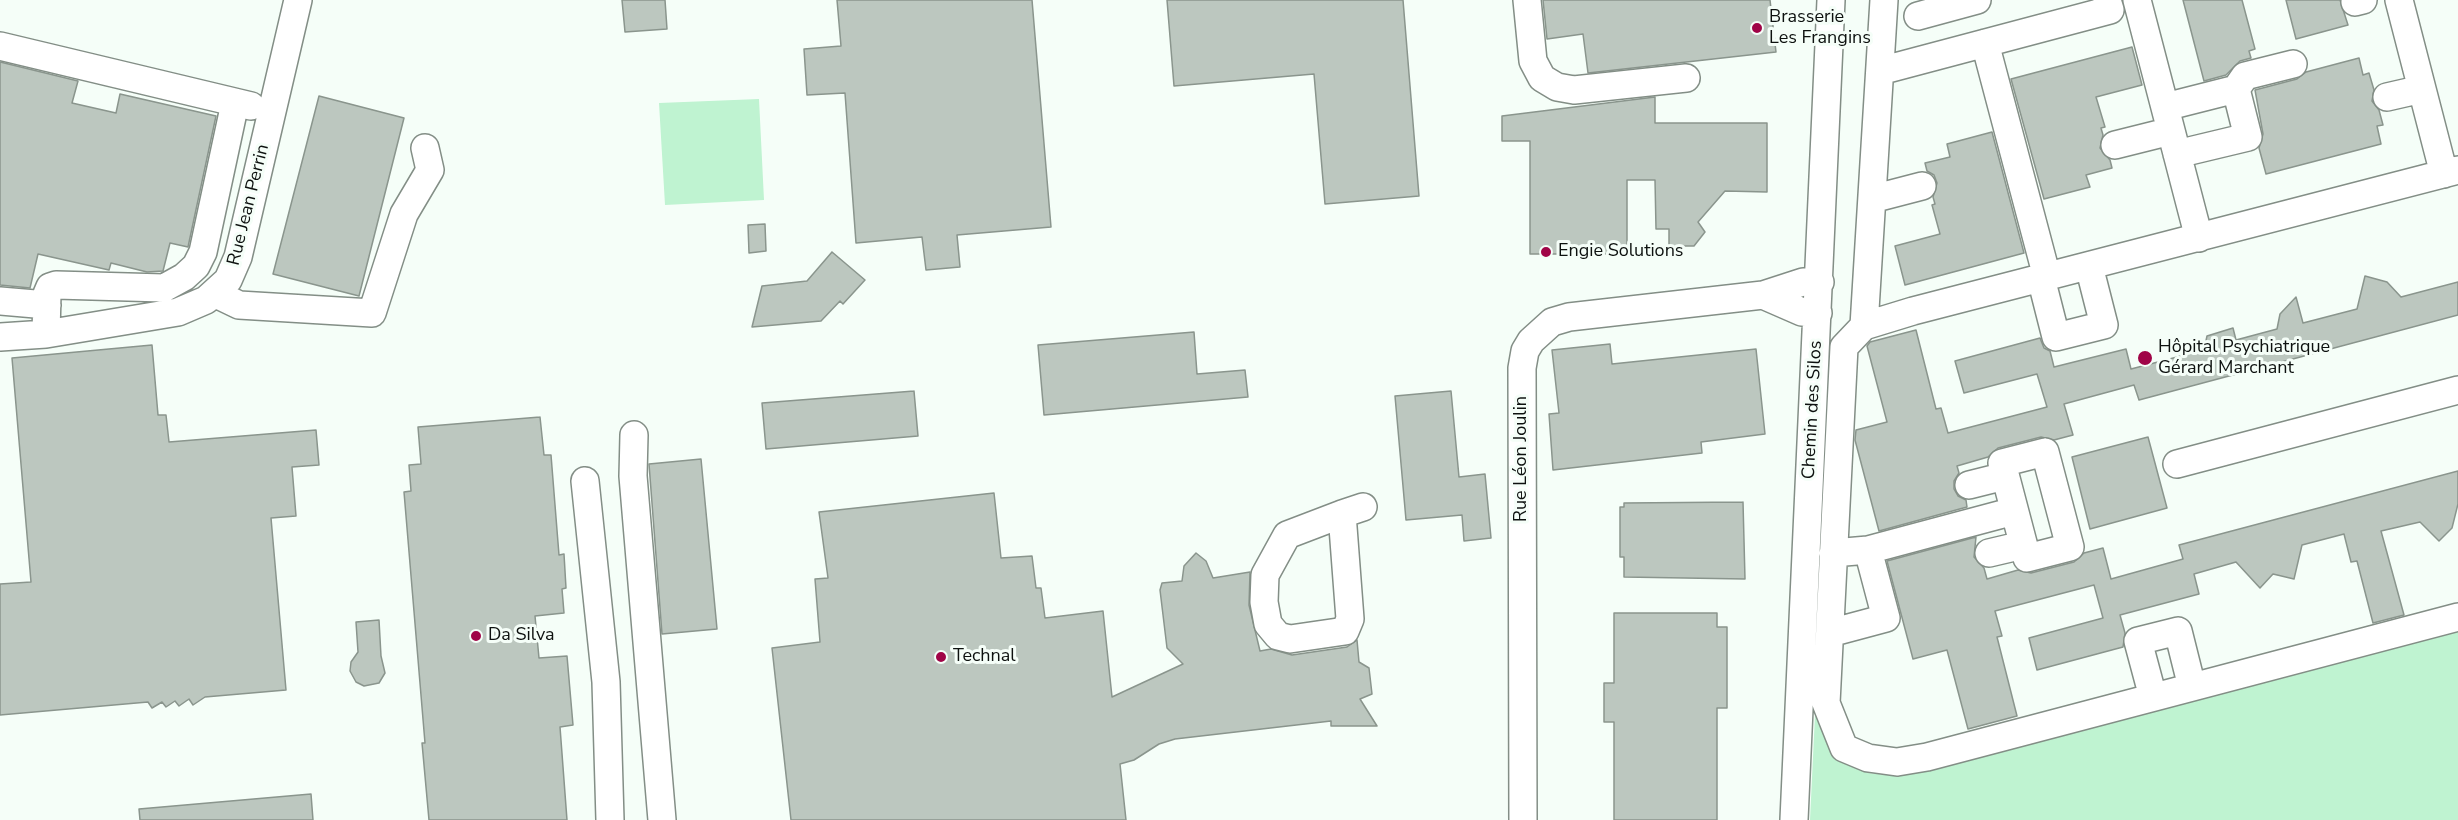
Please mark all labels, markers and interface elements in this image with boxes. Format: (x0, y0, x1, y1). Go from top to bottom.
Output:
place label: Brasserie Les Frangins (1769, 7, 1871, 50)
marker: Brasserie Les Frangins (1750, 21, 1764, 35)
street label: Rue Jean Perrin (224, 142, 274, 268)
place label: Engie Solutions (1558, 241, 1684, 263)
marker: Engie Solutions (1539, 245, 1553, 259)
place label: Hôpital Psychiatrique Gérard Marchant (2158, 337, 2330, 380)
street label: Chemin des Silos (1799, 340, 1827, 480)
marker: Hôpital Psychiatrique Gérard Marchant (2136, 349, 2154, 367)
street label: Rue Léon Joulin (1511, 396, 1533, 522)
place label: Da Silva (488, 625, 555, 647)
marker: Da Silva (469, 629, 483, 643)
place label: Technal (953, 646, 1016, 668)
marker: Technal (934, 650, 948, 664)

